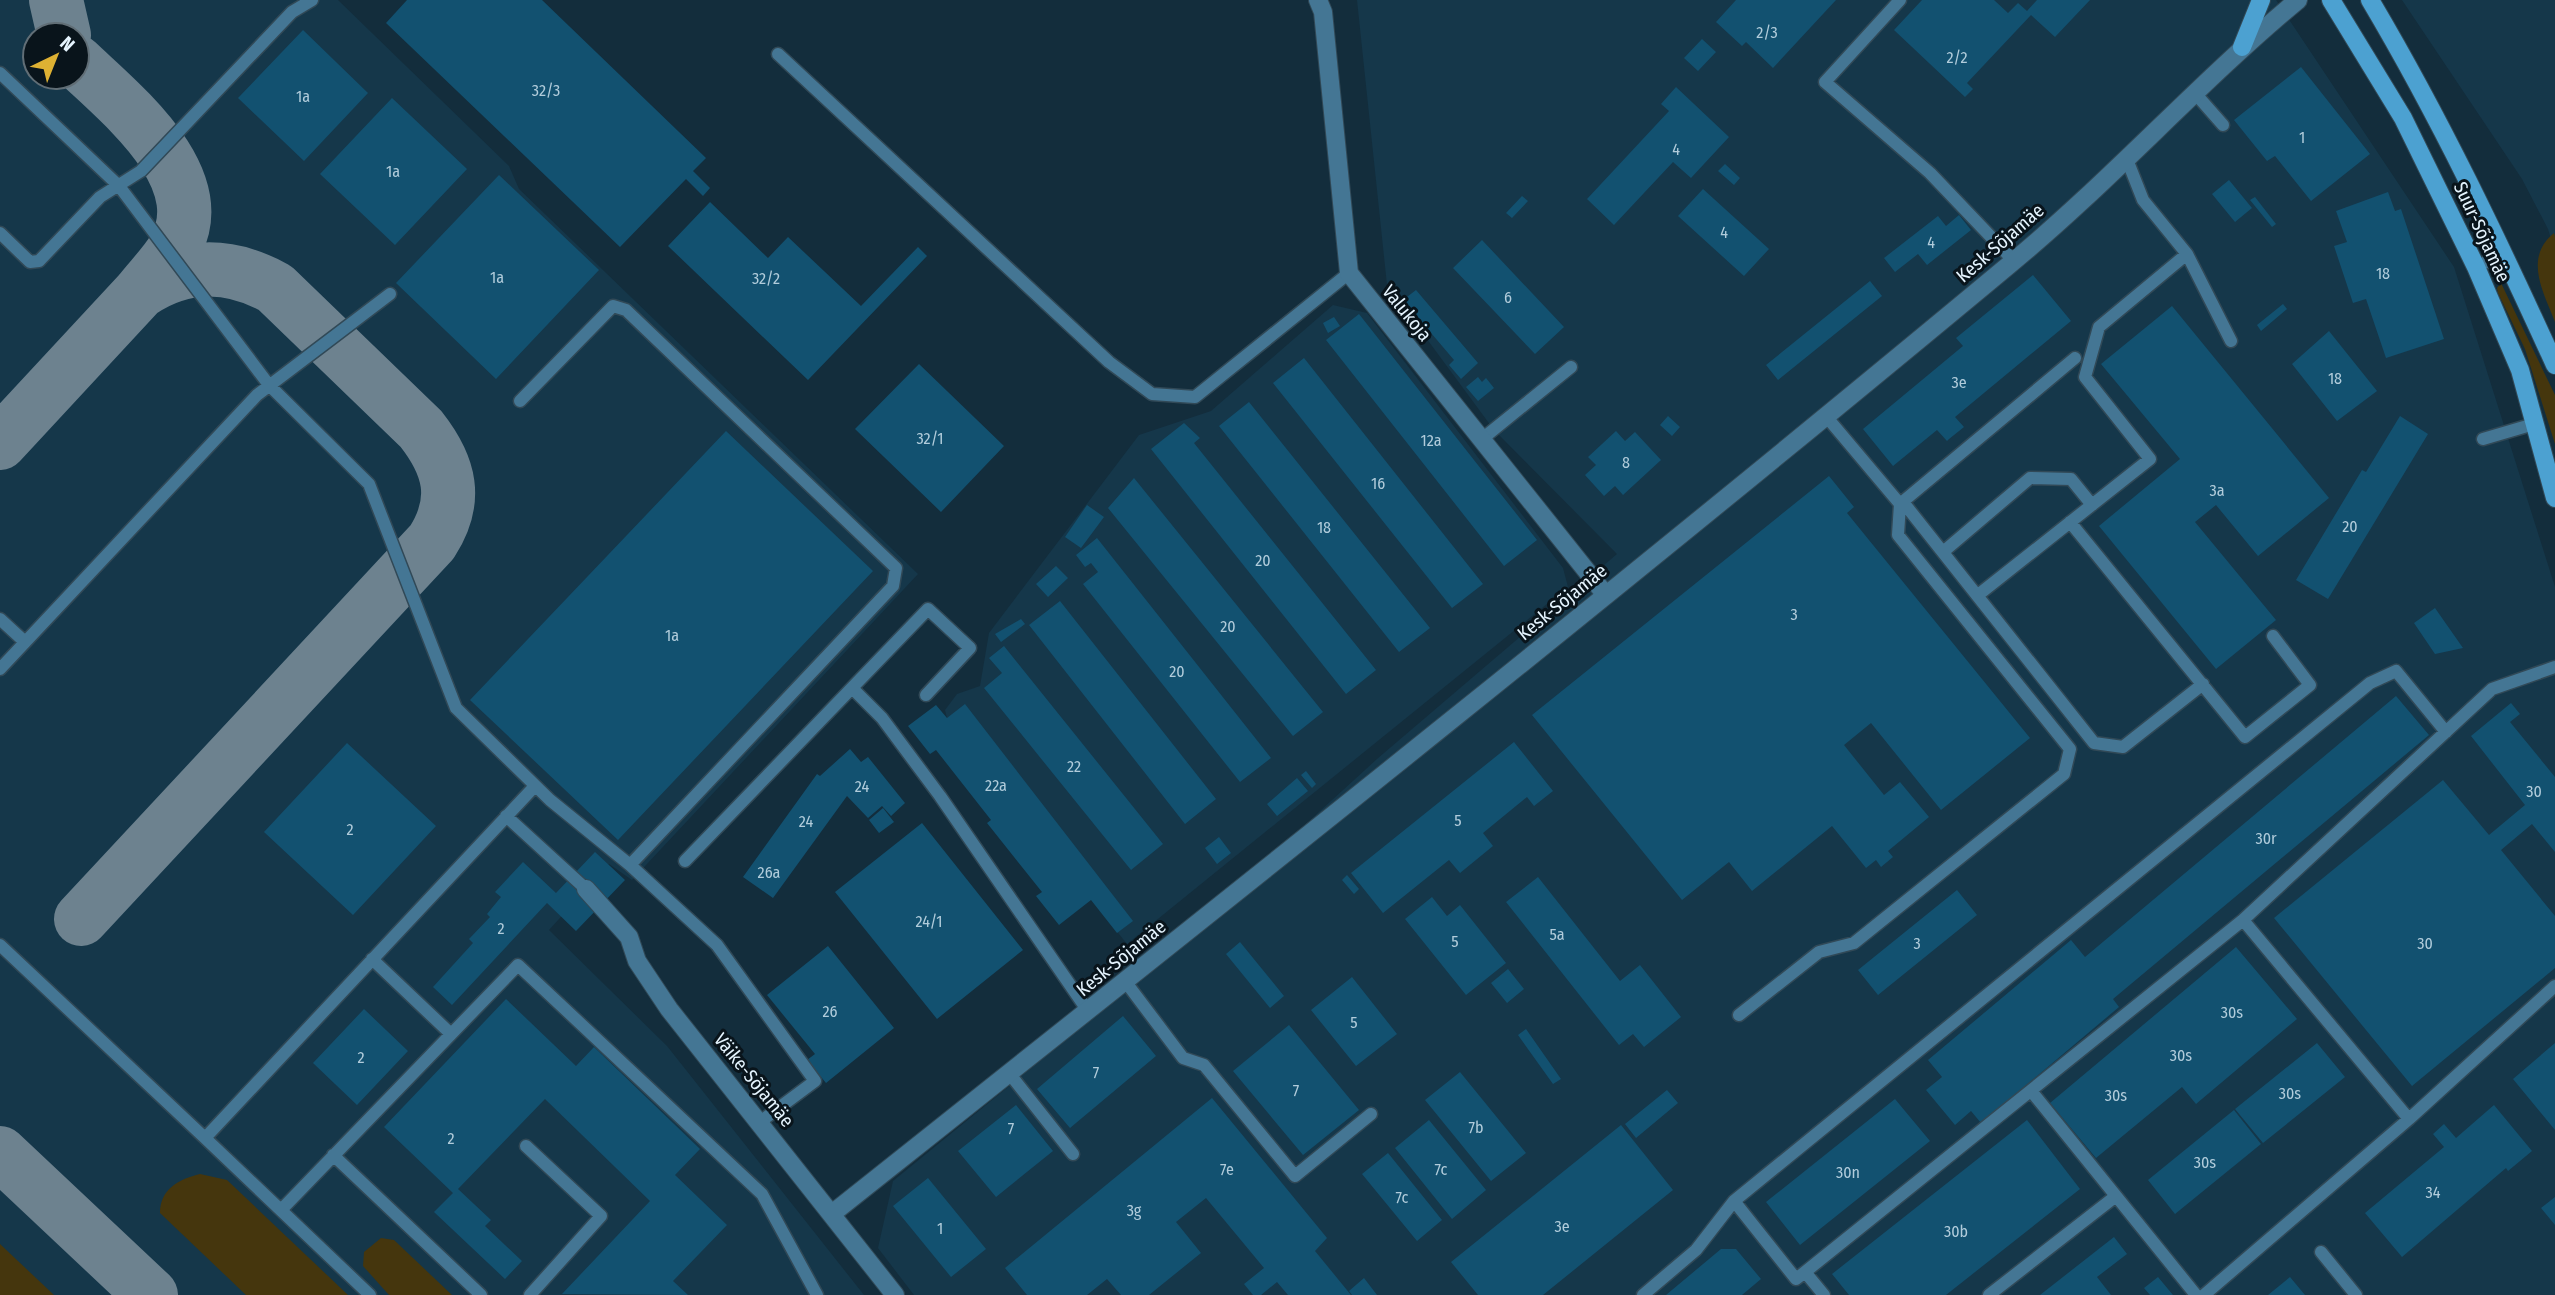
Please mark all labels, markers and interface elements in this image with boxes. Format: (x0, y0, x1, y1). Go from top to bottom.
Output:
north arrow (21, 21, 91, 91)
house number: 2/3 (1756, 23, 1778, 42)
text: N (55, 32, 79, 56)
house number: 2/2 (1947, 48, 1967, 67)
house number: 32/3 (532, 81, 560, 100)
house number: 1a (296, 87, 310, 106)
house number: 1 (2299, 128, 2305, 147)
house number: 4 (1672, 140, 1680, 159)
house number: 1a (386, 162, 400, 181)
street label: Suur-Sõjamäe (2449, 178, 2515, 286)
street label: Kesk-Sõjamäe (1951, 199, 2049, 287)
house number: 4 (1720, 223, 1728, 242)
house number: 4 (1927, 233, 1935, 252)
house number: 18 (2376, 264, 2390, 283)
house number: 1a (490, 268, 504, 287)
house number: 32/2 (752, 269, 780, 288)
street label: Valukoja (1377, 280, 1437, 346)
house number: 6 (1504, 288, 1512, 307)
house number: 18 (2328, 369, 2342, 388)
house number: 3e (1951, 373, 1967, 392)
house number: 32/1 (917, 429, 943, 448)
house number: 12a (1420, 431, 1442, 450)
house number: 8 (1622, 453, 1630, 472)
house number: 16 (1371, 474, 1385, 493)
house number: 3a (2209, 481, 2225, 500)
house number: 20 (2342, 517, 2358, 536)
house number: 18 (1317, 518, 1331, 537)
house number: 20 (1255, 551, 1271, 570)
street label: Kesk-Sõjamäe (1513, 559, 1611, 645)
house number: 3 (1790, 605, 1798, 624)
house number: 20 (1220, 617, 1236, 636)
house number: 1a (665, 626, 679, 645)
house number: 20 (1169, 662, 1185, 681)
house number: 22 (1067, 757, 1081, 776)
house number: 22a (985, 776, 1007, 795)
house number: 24 (855, 777, 869, 796)
house number: 30 (2526, 782, 2542, 801)
house number: 5 (1454, 811, 1462, 830)
house number: 24 (799, 812, 813, 831)
house number: 2 (346, 820, 354, 839)
house number: 30r (2255, 829, 2277, 848)
house number: 26a (758, 863, 781, 882)
house number: 24/1 (916, 912, 942, 931)
street label: Kesk-Sõjamäe (1072, 915, 1170, 1001)
house number: 2 (497, 919, 505, 938)
house number: 5a (1549, 925, 1565, 944)
house number: 5 (1451, 932, 1459, 951)
house number: 3 (1913, 934, 1921, 953)
house number: 30 (2417, 934, 2433, 953)
house number: 26 (823, 1002, 838, 1021)
house number: 30s (2221, 1003, 2243, 1022)
house number: 5 (1350, 1013, 1358, 1032)
street label: Väike-Sõjamäe (709, 1028, 799, 1132)
house number: 30s (2170, 1046, 2192, 1065)
house number: 2 (357, 1048, 365, 1067)
house number: 7 (1093, 1063, 1100, 1082)
house number: 7 (1293, 1081, 1300, 1100)
house number: 30s (2279, 1084, 2301, 1103)
house number: 30s (2105, 1086, 2127, 1105)
house number: 7b (1469, 1118, 1484, 1137)
house number: 7 (1008, 1119, 1015, 1138)
house number: 2 (447, 1129, 455, 1148)
house number: 30s (2194, 1153, 2216, 1172)
house number: 7e (1220, 1160, 1234, 1179)
house number: 7c (1435, 1160, 1448, 1179)
house number: 30n (1836, 1163, 1860, 1182)
house number: 34 (2426, 1183, 2441, 1202)
house number: 7c (1396, 1188, 1409, 1207)
house number: 3g (1127, 1201, 1142, 1220)
house number: 3e (1554, 1217, 1570, 1236)
house number: 1 (937, 1219, 943, 1238)
house number: 30b (1944, 1222, 1968, 1241)

